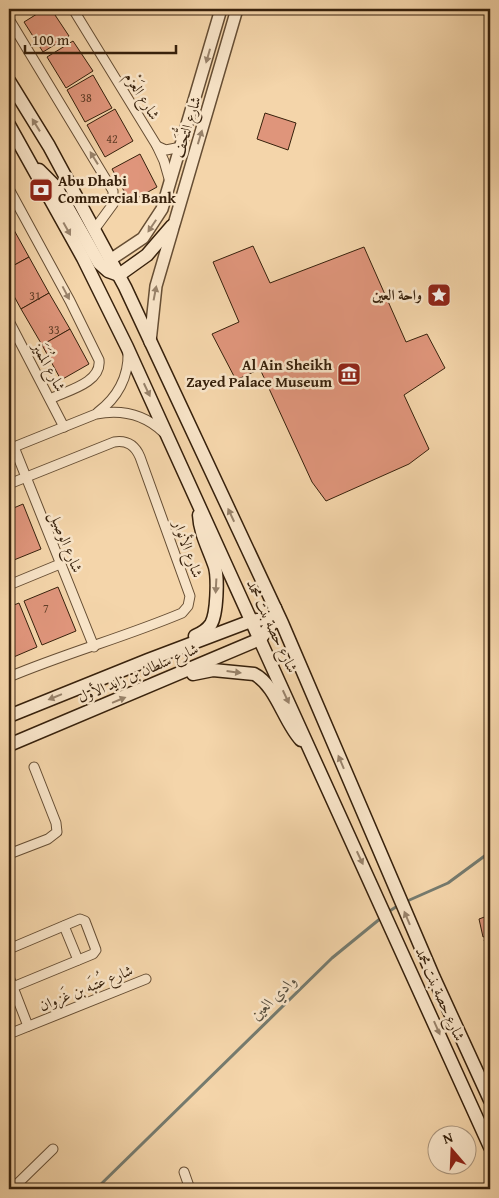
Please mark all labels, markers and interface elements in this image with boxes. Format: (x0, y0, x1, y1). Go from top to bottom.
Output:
scale bar (25, 22, 176, 54)
text: 100 m (32, 29, 70, 50)
one-way arrow (203, 48, 211, 63)
street label: شارع العَزْم (117, 68, 165, 125)
house number: 38 (80, 89, 92, 106)
street label: شارع التُّحَف (164, 93, 209, 161)
one-way arrow (32, 119, 41, 132)
one-way arrow (196, 129, 204, 144)
house number: 42 (106, 130, 118, 147)
one-way arrow (89, 152, 99, 165)
place label: Abu Dhabi Commercial Bank (58, 170, 176, 208)
bank icon: Abu Dhabi Commercial Bank (28, 177, 54, 203)
one-way arrow (147, 219, 157, 233)
one-way arrow (62, 222, 71, 236)
place icon: واحة العين (426, 282, 452, 308)
place label: واحة العين (372, 284, 422, 305)
one-way arrow (62, 286, 70, 300)
one-way arrow (151, 286, 159, 301)
house number: 31 (29, 287, 41, 304)
house number: 33 (48, 321, 60, 338)
street label: شارع المُمَيَز (24, 336, 73, 397)
place label: Al Ain Sheikh Zayed Palace Museum (186, 354, 332, 392)
museum icon: Al Ain Sheikh Zayed Palace Museum (336, 361, 362, 387)
one-way arrow (143, 383, 151, 397)
street label: شارع الوصيل (42, 508, 88, 577)
one-way arrow (226, 508, 234, 522)
street label: شارع الأنوار (165, 515, 209, 581)
street label: شارع حصة بنت محمد (239, 576, 303, 677)
one-way arrow (211, 578, 219, 594)
house number: 7 (43, 600, 49, 617)
street label: شارع سلطان بن زايد الأول (74, 638, 203, 710)
one-way arrow (226, 668, 242, 676)
one-way arrow (283, 690, 291, 704)
one-way arrow (48, 694, 62, 702)
one-way arrow (111, 695, 126, 703)
one-way arrow (336, 755, 344, 769)
one-way arrow (357, 851, 365, 865)
one-way arrow (403, 911, 411, 925)
street label: شارع حصة بنت محمد (408, 944, 471, 1045)
street label: شارع عُتبَه بن غَزوان (35, 957, 137, 1019)
water label: وادي العين (244, 969, 302, 1026)
one-way arrow (434, 1021, 442, 1035)
north arrow (426, 1126, 476, 1176)
text: N (440, 1127, 456, 1149)

